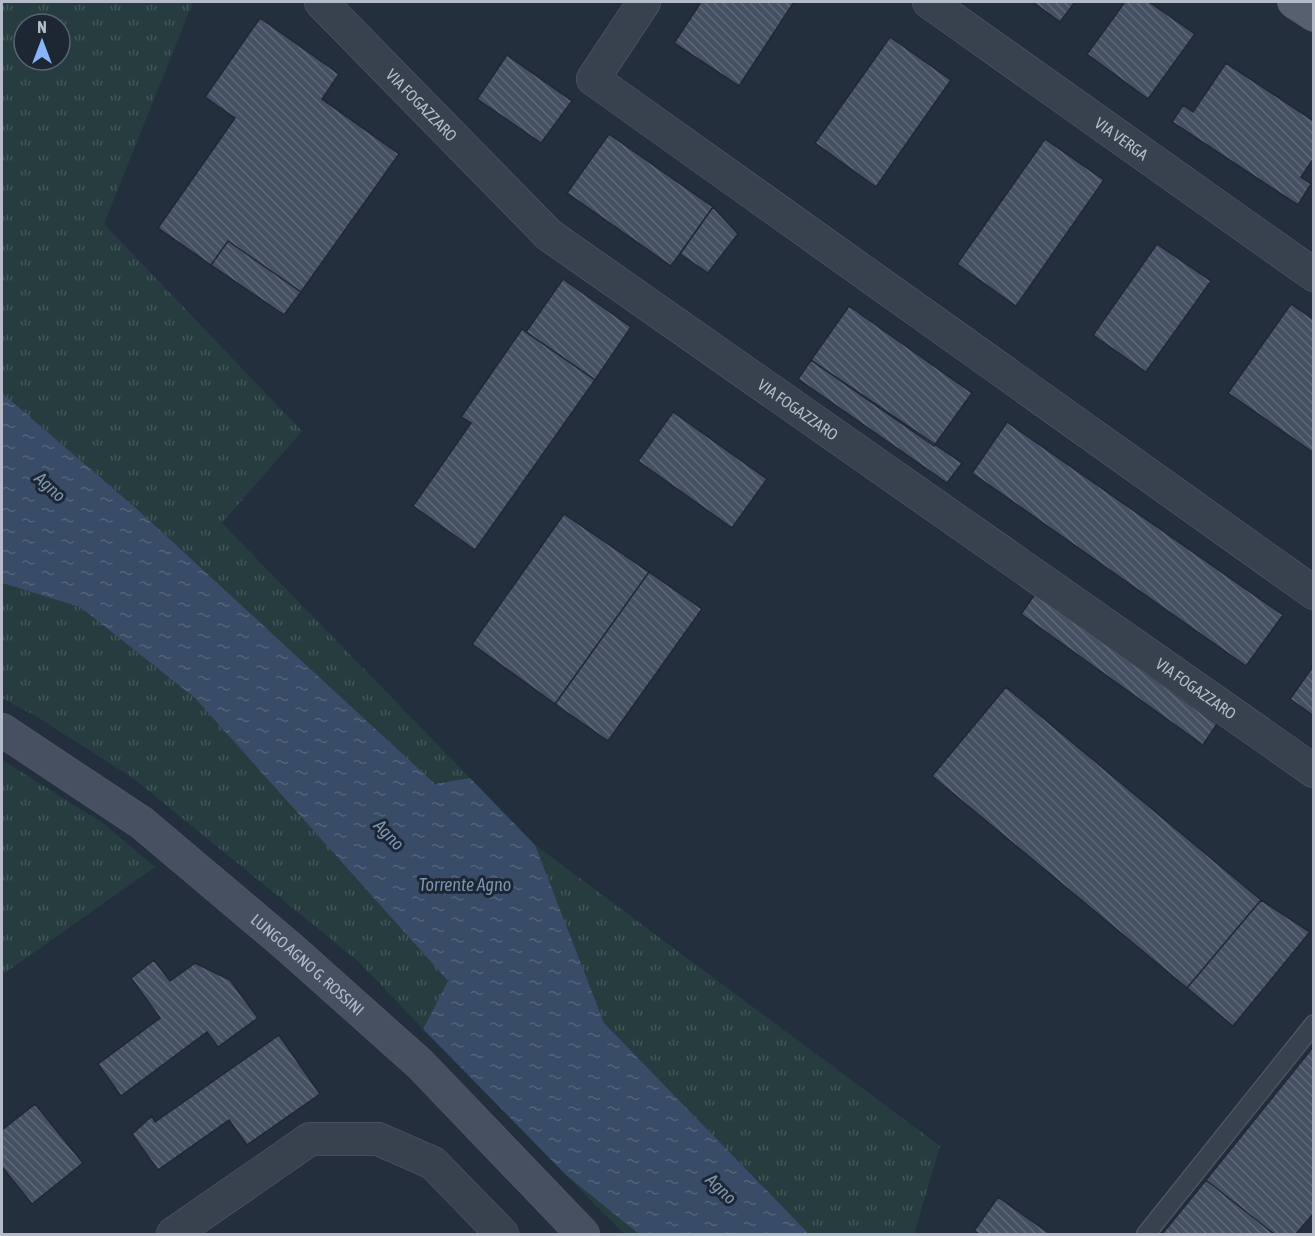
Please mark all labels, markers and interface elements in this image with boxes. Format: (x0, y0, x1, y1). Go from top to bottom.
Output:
north arrow (12, 12, 72, 72)
text: N (37, 18, 47, 36)
street label: VIA FOGAZZARO (383, 65, 461, 145)
street label: VIA VERGA (1091, 114, 1152, 164)
street label: VIA FOGAZZARO (754, 375, 841, 444)
water label: Agno (30, 467, 70, 506)
street label: VIA FOGAZZARO (1153, 654, 1239, 723)
water label: Agno (369, 814, 409, 854)
water label: Torrente Agno (419, 874, 511, 895)
street label: LUNGO AGNO G. ROSSINI (248, 910, 368, 1019)
water label: Agno (701, 1168, 741, 1208)

